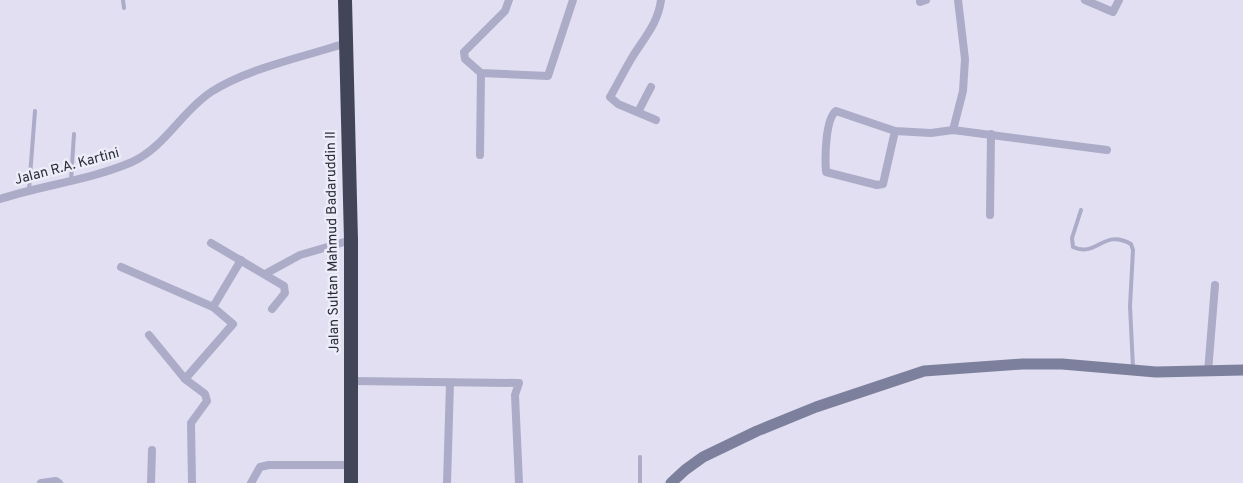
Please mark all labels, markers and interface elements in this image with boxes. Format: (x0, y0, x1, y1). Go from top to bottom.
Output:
street label: Jalan Sultan Mahmud Badaruddin II (323, 131, 343, 353)
street label: Jalan R.A. Kartini (13, 145, 121, 189)

